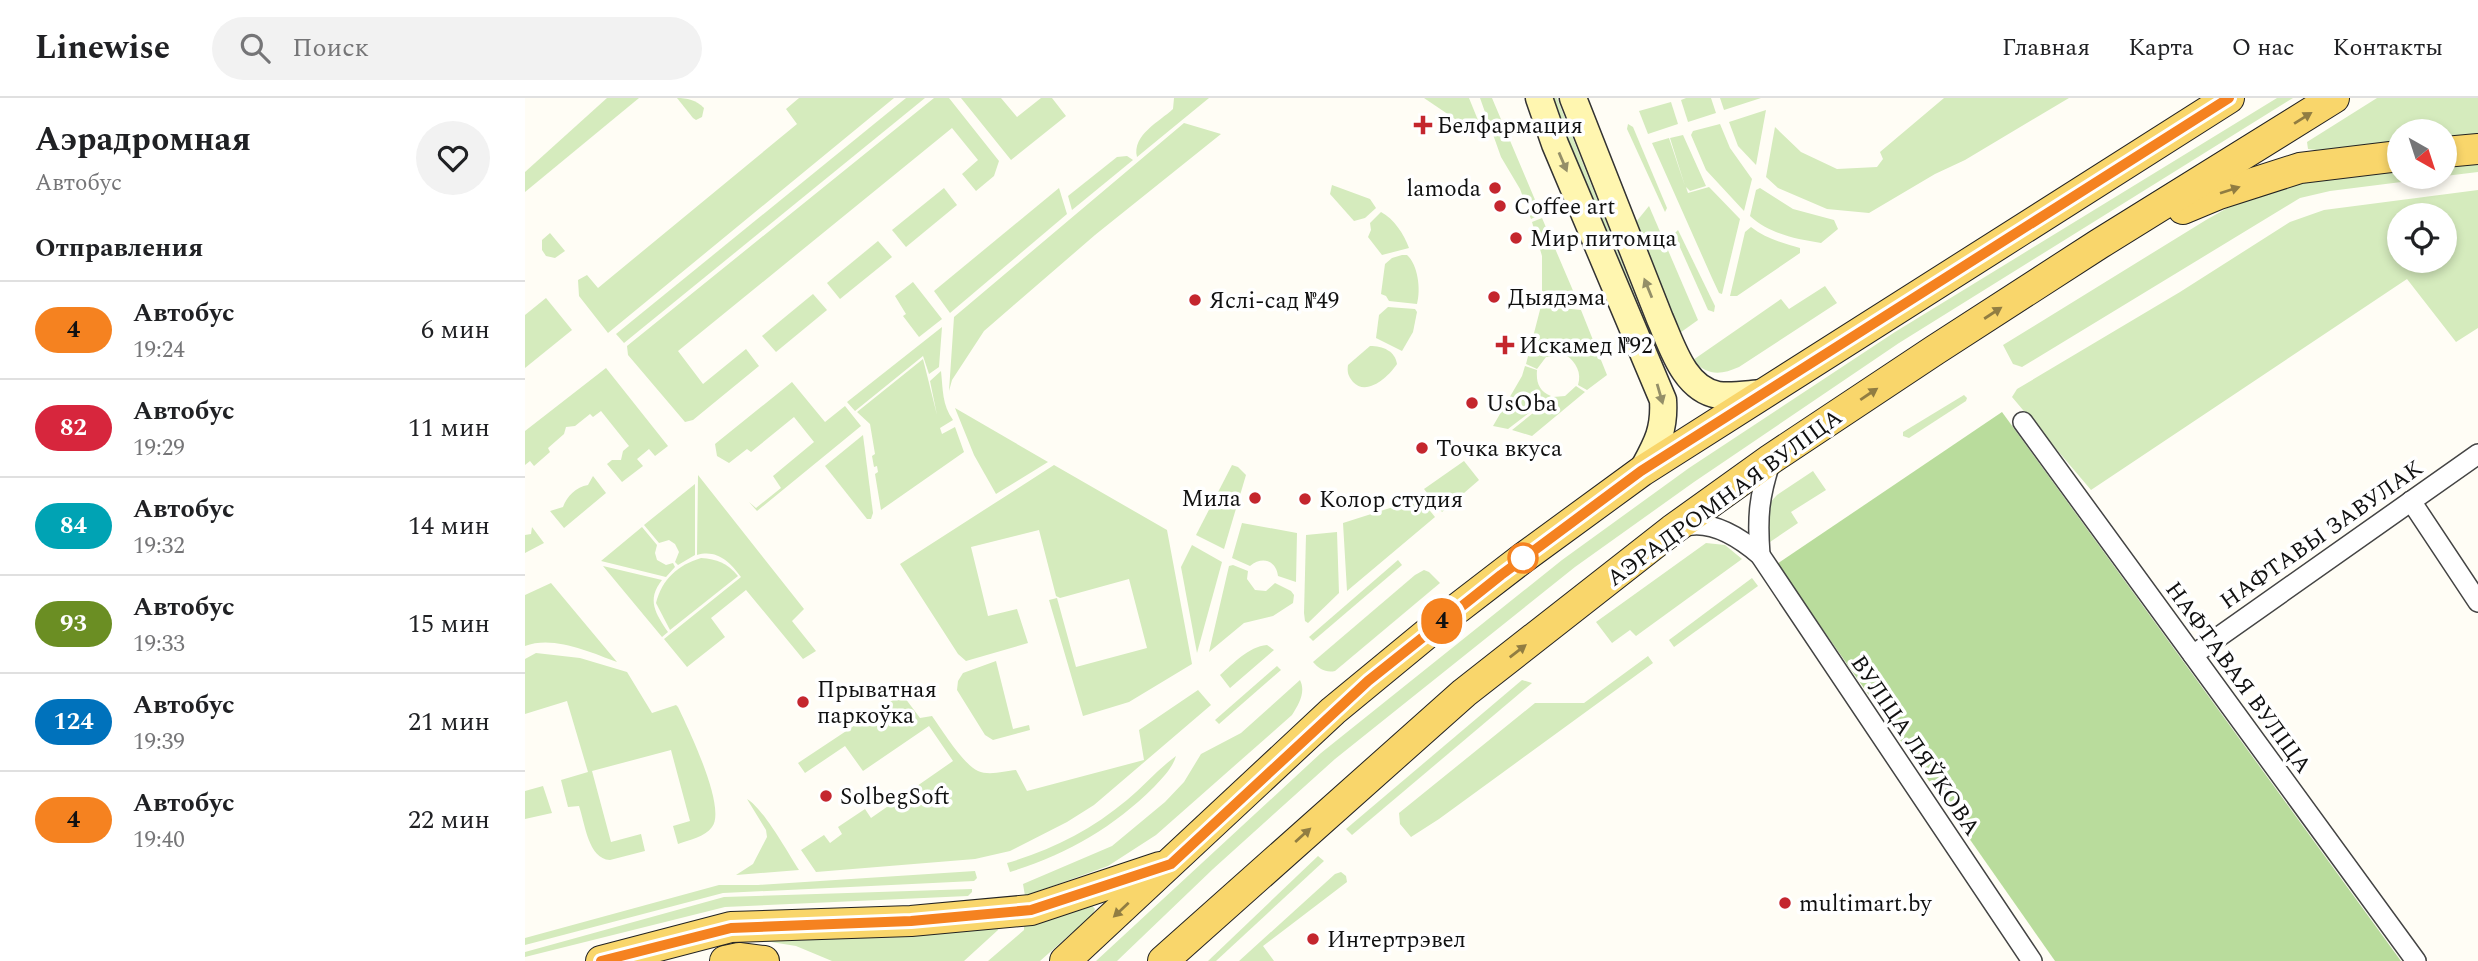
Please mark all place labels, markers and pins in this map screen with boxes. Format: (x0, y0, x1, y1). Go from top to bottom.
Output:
place label: Белфармация (1437, 109, 1583, 144)
marker: Белфармация (1415, 117, 1431, 133)
place label: lamoda (1407, 172, 1481, 207)
marker: lamoda (1487, 180, 1503, 196)
place label: Coffee art (1514, 190, 1615, 225)
marker: Coffee art (1492, 198, 1508, 214)
place label: Мир питомца (1530, 222, 1677, 257)
marker: Мир питомца (1508, 230, 1524, 246)
place label: Дыядэма (1508, 281, 1605, 316)
place label: Яслі-сад №49 (1209, 284, 1339, 319)
marker: Дыядэма (1486, 289, 1502, 305)
marker: Яслі-сад №49 (1187, 292, 1203, 308)
place label: Искамед №92 (1519, 329, 1653, 364)
marker: Искамед №92 (1497, 337, 1513, 353)
place label: UsOba (1486, 387, 1557, 422)
marker: UsOba (1464, 395, 1480, 411)
place label: Точка вкуса (1436, 432, 1562, 467)
marker: Точка вкуса (1414, 440, 1430, 456)
place label: Мила (1181, 482, 1241, 517)
place label: Колор студия (1319, 483, 1463, 518)
marker: Мила (1247, 490, 1263, 506)
marker: Колор студия (1297, 491, 1313, 507)
unlabelled marker (1508, 543, 1538, 573)
place label: Прыватная паркоўка (817, 673, 937, 734)
marker: Прыватная паркоўка (795, 694, 811, 710)
place label: SolbegSoft (840, 780, 950, 815)
marker: SolbegSoft (818, 788, 834, 804)
place label: multimart.by (1799, 887, 1933, 922)
marker: multimart.by (1777, 895, 1793, 911)
place label: Интертрэвел (1327, 923, 1466, 958)
marker: Интертрэвел (1305, 931, 1321, 947)

